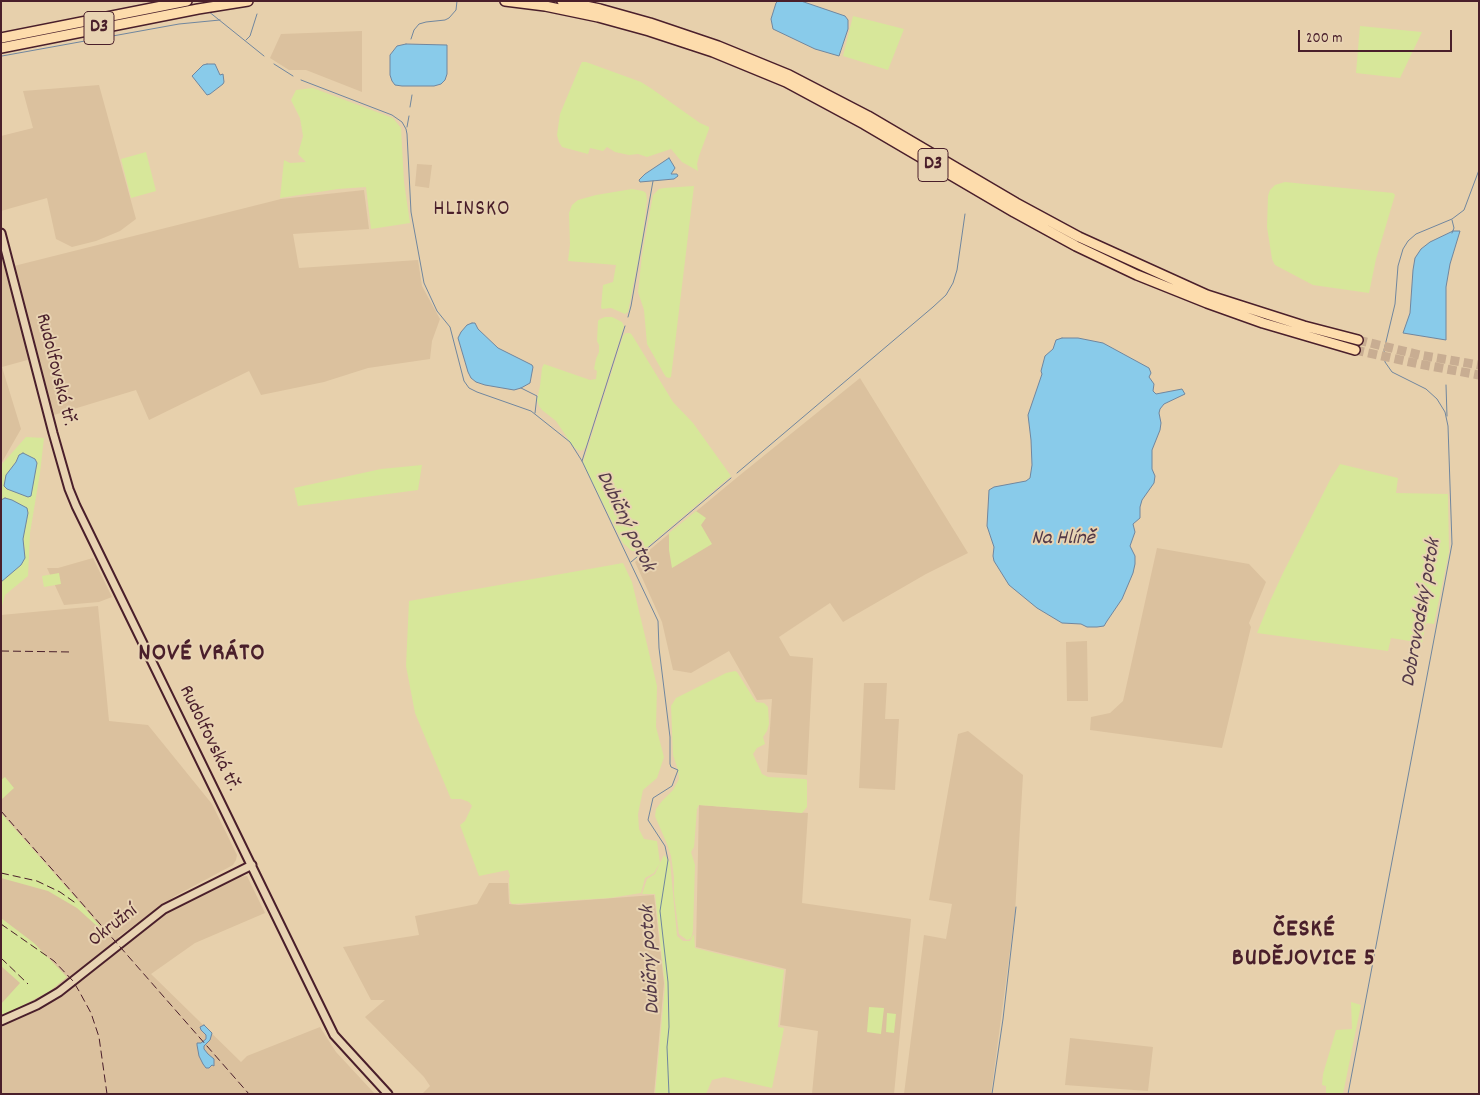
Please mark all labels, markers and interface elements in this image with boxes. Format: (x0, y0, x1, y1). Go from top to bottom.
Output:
road number: D3 (84, 12, 114, 44)
scale bar (1300, 20, 1454, 52)
text: 200 m (1306, 28, 1343, 50)
road number: D3 (918, 148, 948, 182)
district label: HLINSKO (432, 198, 512, 224)
street label: Rudolfovská tř. (28, 311, 80, 429)
water label: Dubičný potok (589, 467, 659, 577)
water label: Na Hlíně (1031, 527, 1095, 553)
water label: Dobrovodský potok (1398, 537, 1448, 689)
district label: NOVÉ VRÁTO (137, 641, 267, 671)
street label: Rudolfovská tř. (172, 682, 244, 796)
street label: Okružní (85, 900, 143, 954)
water label: Dubičný potok (637, 905, 667, 1015)
district label: ČESKÉ BUDĚJOVICE 5 (1230, 917, 1378, 976)

